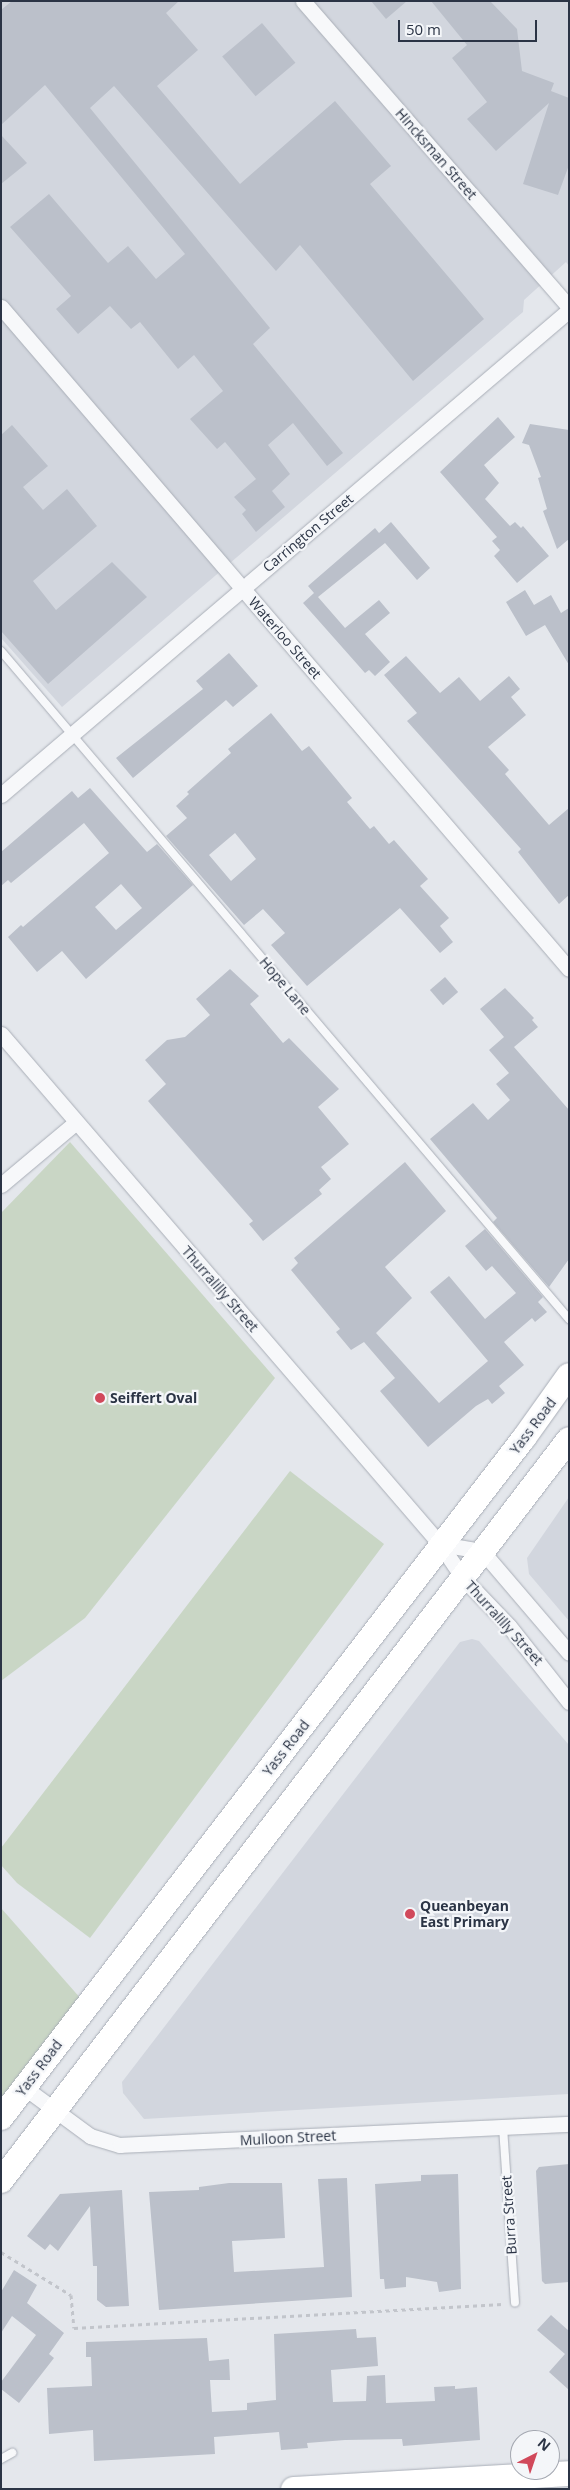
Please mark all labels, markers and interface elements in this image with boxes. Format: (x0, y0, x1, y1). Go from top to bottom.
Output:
scale bar (400, 10, 539, 42)
text: 50 m (406, 19, 441, 39)
street label: Hincksman Street (392, 105, 480, 203)
street label: Carrington Street (260, 490, 356, 576)
street label: Waterloo Street (245, 594, 325, 682)
street label: Hope Lane (256, 954, 314, 1018)
street label: Thurralilly Street (178, 1243, 262, 1335)
place label: Seiffert Oval (110, 1390, 197, 1406)
marker: Seiffert Oval (94, 1392, 106, 1404)
street label: Yass Road (506, 1395, 560, 1457)
street label: Thurralilly Street (462, 1577, 546, 1669)
street label: Yass Road (259, 1717, 313, 1779)
place label: Queanbeyan East Primary (420, 1898, 509, 1930)
marker: Queanbeyan East Primary (404, 1908, 416, 1920)
street label: Yass Road (12, 2037, 66, 2099)
street label: Mulloon Street (239, 2127, 337, 2149)
street label: Burra Street (498, 2175, 520, 2255)
north arrow (510, 2430, 560, 2480)
text: N (534, 2433, 555, 2455)

